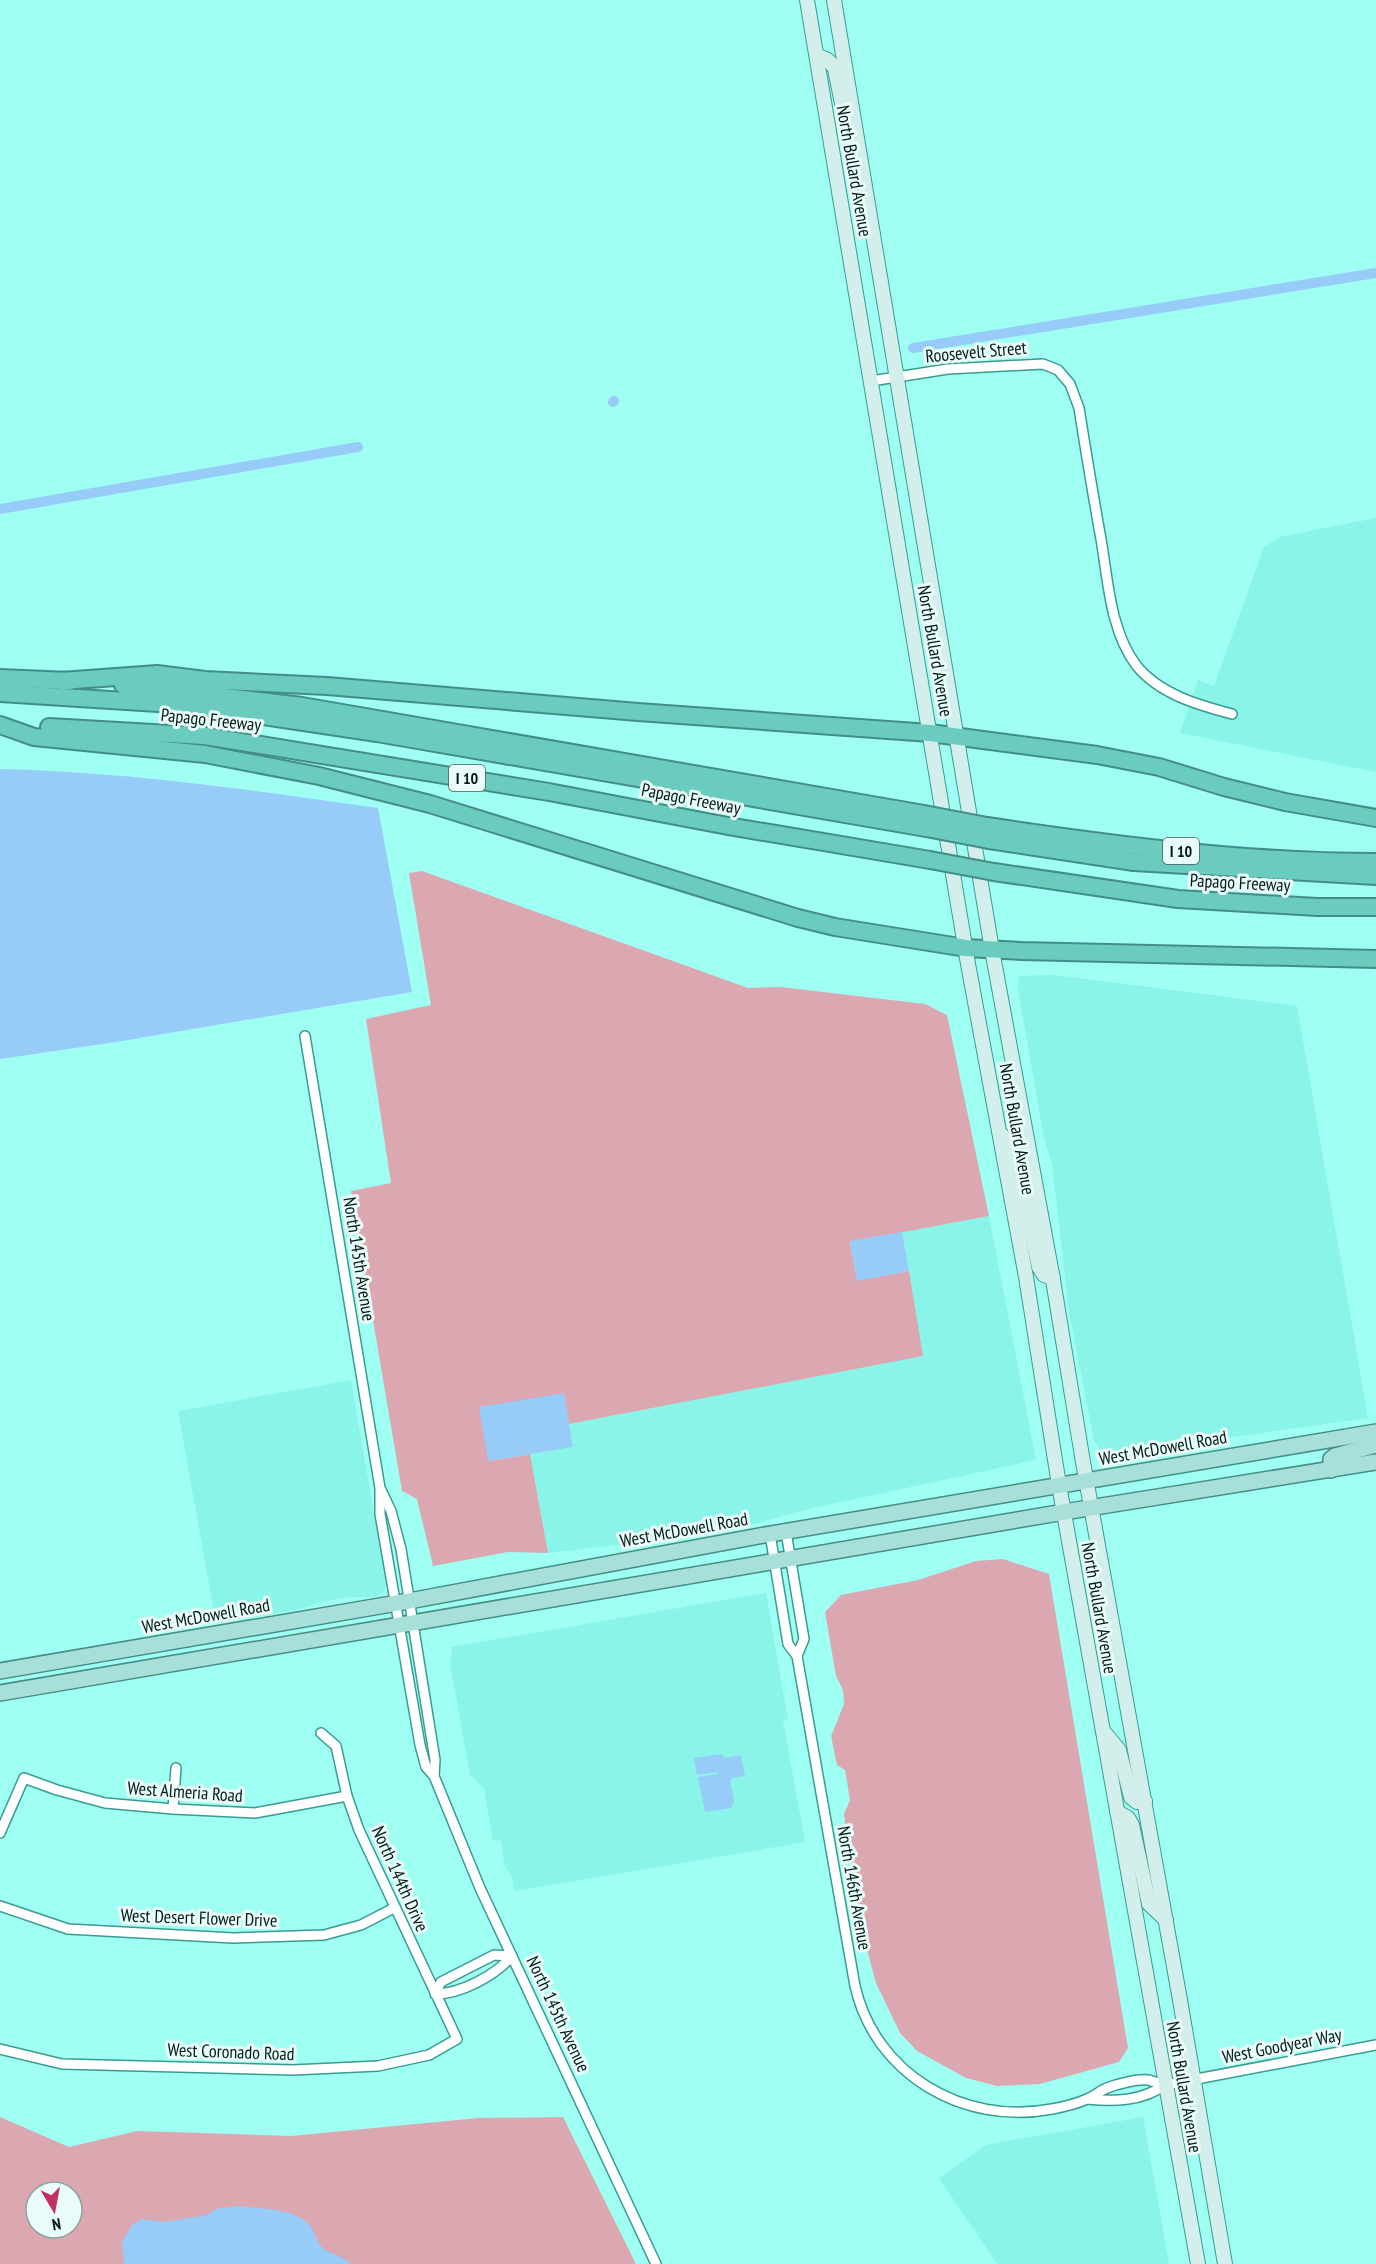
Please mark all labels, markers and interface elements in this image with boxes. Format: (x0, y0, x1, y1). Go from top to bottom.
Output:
street label: North Bullard Avenue (832, 103, 877, 238)
street label: Roosevelt Street (924, 336, 1027, 367)
street label: North Bullard Avenue (913, 583, 958, 718)
street label: Papago Freeway (160, 703, 263, 736)
road number: I 10 (449, 765, 485, 791)
street label: Papago Freeway (639, 778, 743, 819)
road number: I 10 (1163, 838, 1199, 864)
street label: Papago Freeway (1189, 868, 1291, 897)
street label: North Bullard Avenue (995, 1061, 1040, 1196)
street label: North 145th Avenue (338, 1195, 381, 1323)
street label: West McDowell Road (1097, 1425, 1229, 1470)
street label: West McDowell Road (618, 1507, 750, 1552)
street label: North Bullard Avenue (1077, 1540, 1122, 1675)
street label: West McDowell Road (140, 1593, 272, 1638)
street label: West Almeria Road (127, 1776, 244, 1807)
street label: North 144th Drive (367, 1822, 434, 1935)
street label: North 146th Avenue (832, 1824, 877, 1952)
street label: West Desert Flower Drive (120, 1903, 278, 1932)
street label: North 145th Avenue (522, 1952, 595, 2076)
street label: North Bullard Avenue (1162, 2019, 1207, 2154)
street label: West Goodyear Way (1220, 2023, 1344, 2068)
street label: West Coronado Road (167, 2038, 295, 2065)
north arrow (24, 2180, 84, 2240)
text: N (51, 2214, 63, 2235)

